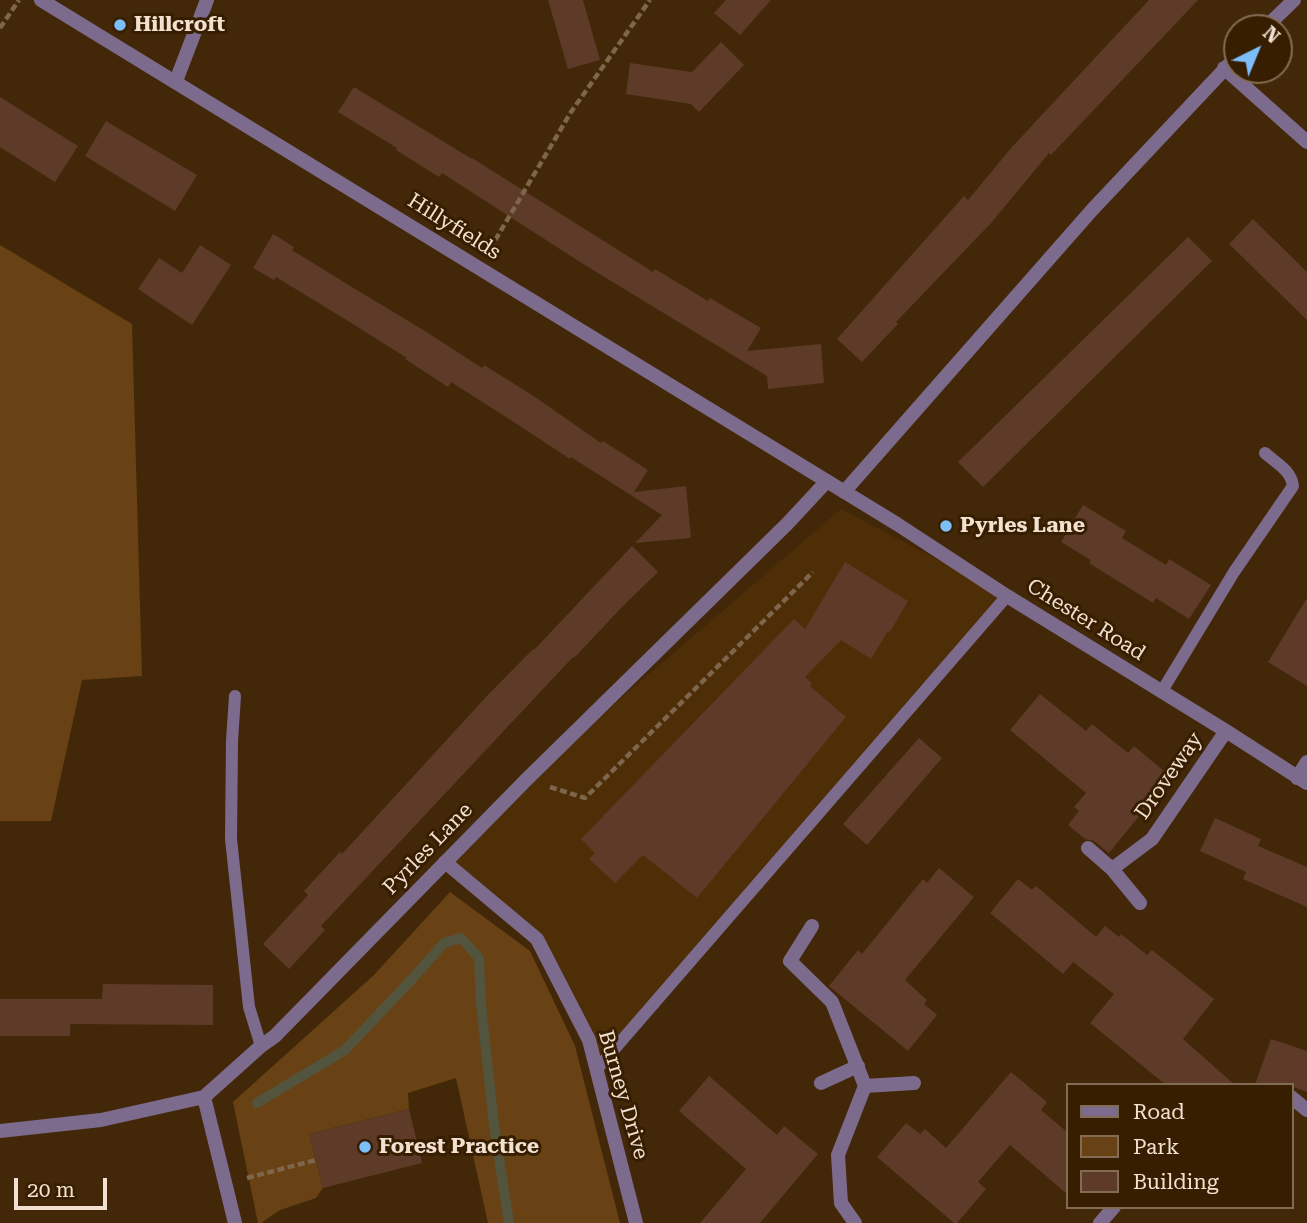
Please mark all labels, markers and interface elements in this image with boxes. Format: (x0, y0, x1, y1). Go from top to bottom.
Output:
place label: Hillcroft (134, 12, 225, 38)
north arrow (1223, 14, 1293, 84)
marker: Hillcroft (112, 17, 128, 33)
text: N (1258, 21, 1284, 48)
street label: Hillyfields (403, 188, 505, 266)
place label: Pyrles Lane (960, 513, 1085, 539)
marker: Pyrles Lane (938, 518, 954, 534)
street label: Chester Road (1022, 574, 1150, 666)
street label: Droveway (1130, 728, 1208, 824)
street label: Pyrles Lane (378, 798, 478, 900)
street label: Burney Drive (593, 1028, 653, 1162)
legend (1066, 1083, 1293, 1209)
text: Road (1133, 1100, 1185, 1124)
place label: Forest Practice (379, 1134, 539, 1160)
text: Park (1133, 1135, 1179, 1159)
marker: Forest Practice (357, 1139, 373, 1155)
scale bar (18, 1164, 110, 1208)
text: Building (1133, 1170, 1219, 1194)
text: 20 m (27, 1178, 75, 1202)

